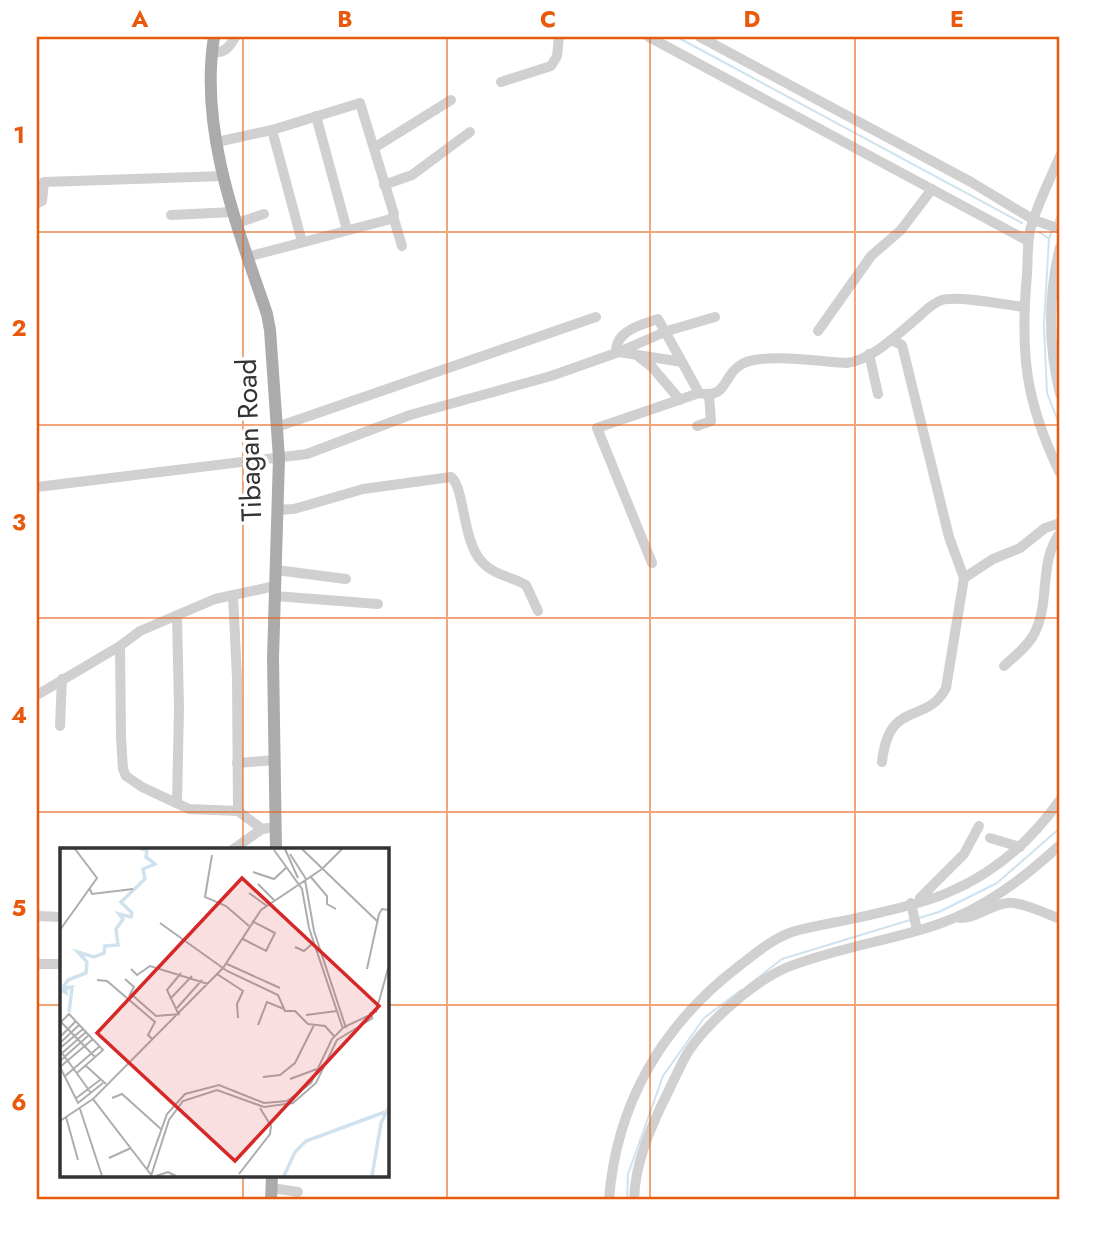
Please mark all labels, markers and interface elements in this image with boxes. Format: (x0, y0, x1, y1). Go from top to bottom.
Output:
text: A (131, 2, 149, 36)
text: B (337, 2, 353, 36)
text: C (540, 2, 556, 36)
text: D (744, 2, 761, 36)
text: E (950, 2, 964, 36)
text: 1 (13, 118, 25, 152)
text: 2 (11, 311, 27, 345)
street label: Tibagan Road (226, 358, 272, 522)
text: 3 (12, 505, 26, 539)
text: 4 (11, 698, 27, 732)
inset map (60, 848, 388, 1178)
text: 5 (12, 891, 26, 925)
text: 6 (11, 1085, 27, 1119)

